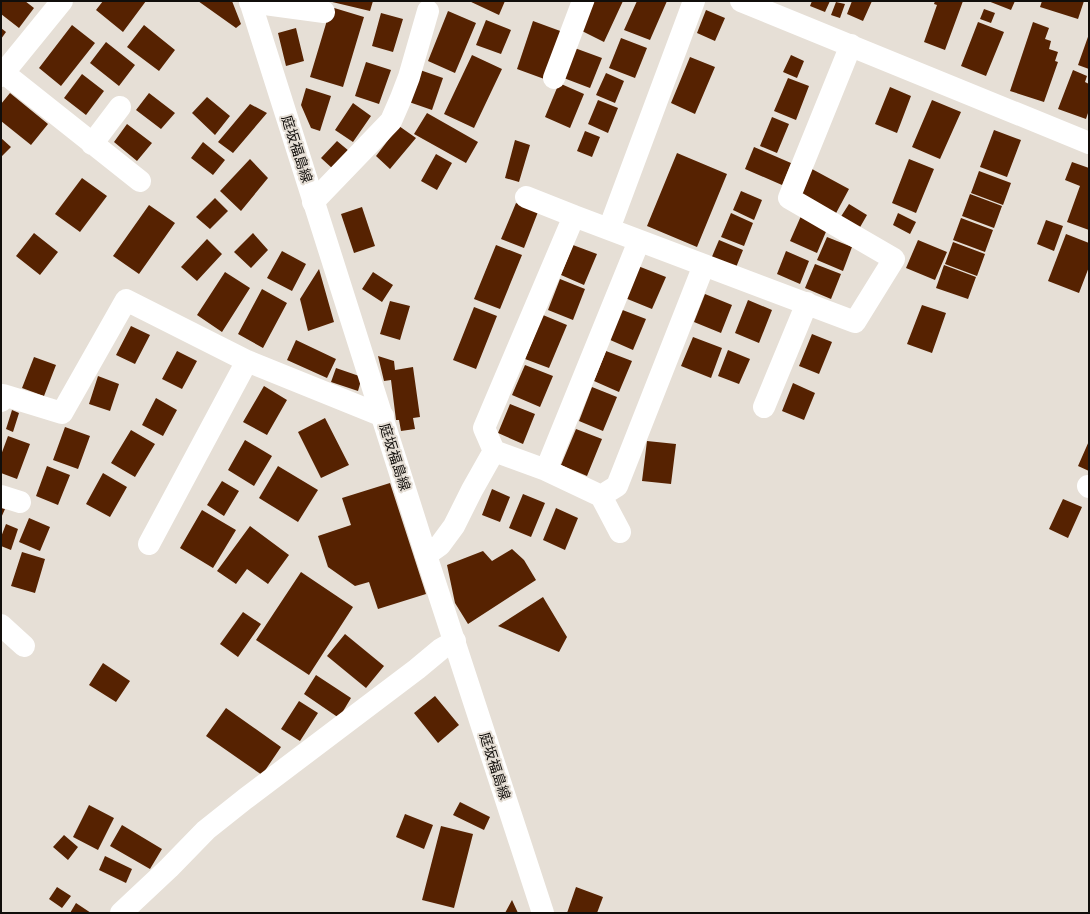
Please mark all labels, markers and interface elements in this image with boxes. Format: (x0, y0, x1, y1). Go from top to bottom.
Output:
street label: 庭坂福島線 (279, 113, 315, 185)
street label: 庭坂福島線 (377, 421, 413, 493)
street label: 庭坂福島線 (477, 730, 513, 802)

